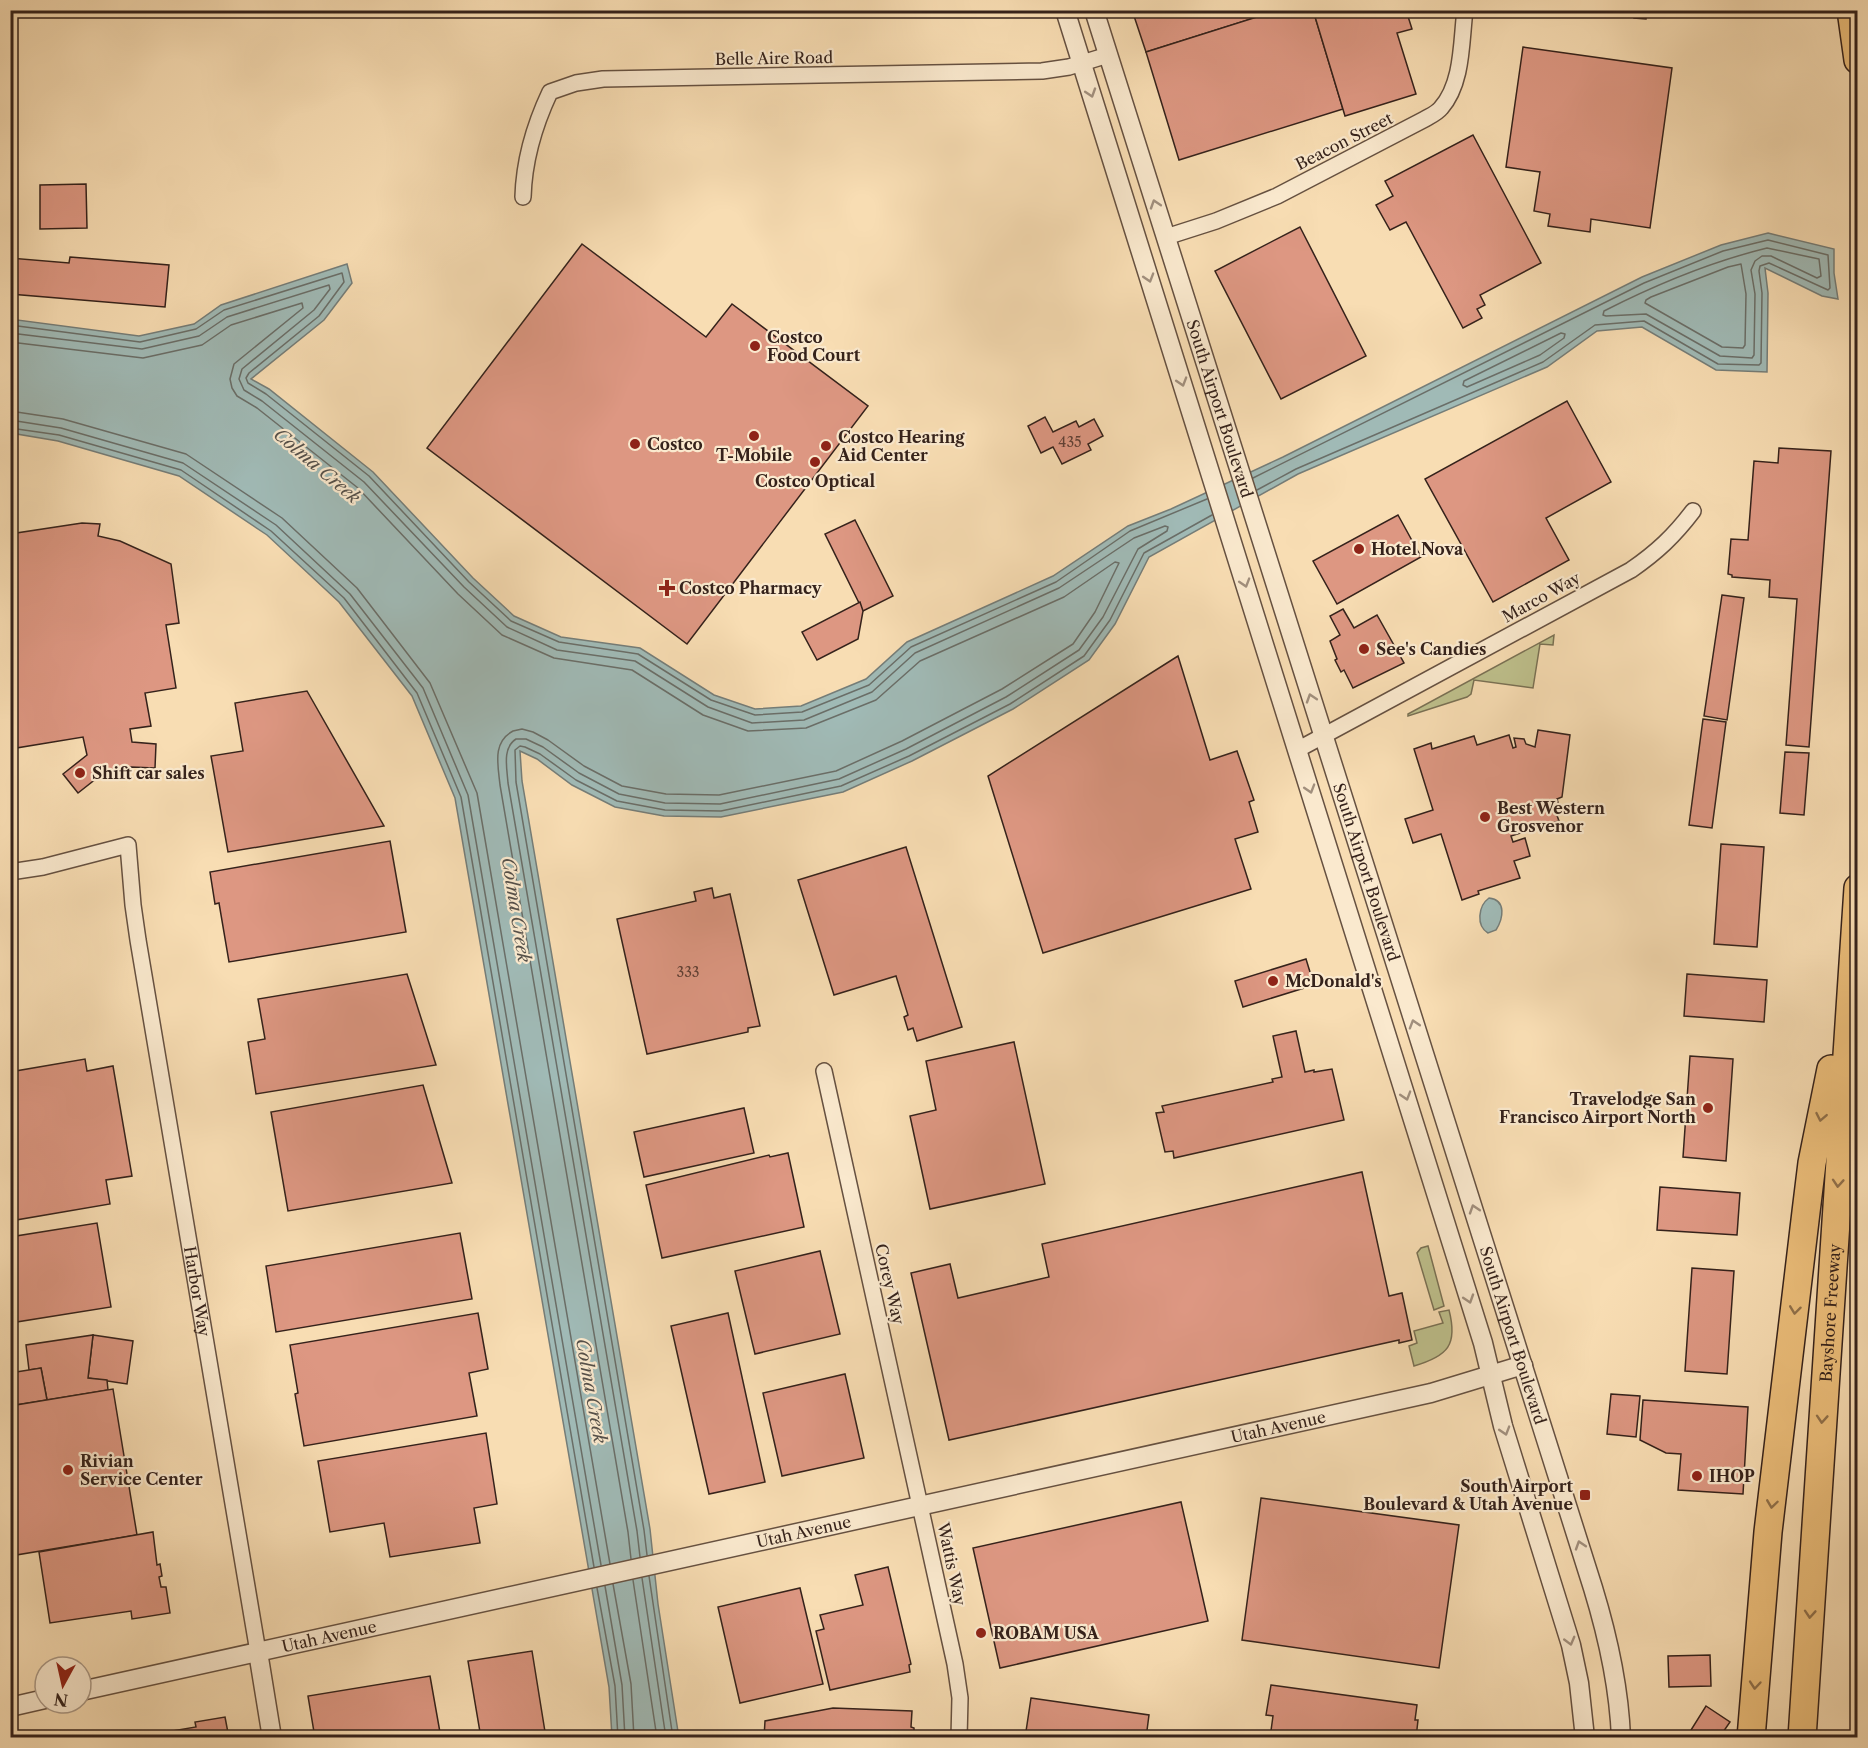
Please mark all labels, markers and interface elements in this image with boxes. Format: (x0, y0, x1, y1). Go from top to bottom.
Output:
street label: Belle Aire Road (715, 47, 834, 69)
one-way arrow (1083, 87, 1096, 98)
street label: Beacon Street (1292, 108, 1396, 174)
one-way arrow (1150, 199, 1162, 210)
one-way arrow (1142, 272, 1154, 283)
street label: South Airport Boulevard (1183, 317, 1258, 500)
place label: Costco Food Court (767, 327, 861, 365)
marker: Costco Food Court (748, 339, 762, 353)
one-way arrow (1175, 376, 1187, 387)
water label: Colma Creek (269, 424, 365, 509)
place label: Costco Hearing Aid Center (837, 427, 965, 465)
marker: T-Mobile (747, 429, 761, 443)
house number: 435 (1058, 433, 1082, 451)
place label: Costco (647, 434, 703, 454)
marker: Costco (628, 437, 642, 451)
marker: Costco Hearing Aid Center (819, 439, 833, 453)
place label: T-Mobile (716, 445, 793, 465)
marker: Costco Optical (808, 455, 822, 469)
place label: Costco Optical (755, 471, 875, 491)
place label: Hotel Nova (1371, 539, 1464, 559)
marker: Hotel Nova (1352, 542, 1366, 556)
street label: Marco Way (1499, 567, 1584, 627)
one-way arrow (1238, 577, 1250, 588)
place label: Costco Pharmacy (679, 578, 823, 598)
marker: Costco Pharmacy (660, 581, 674, 595)
place label: See's Candies (1376, 639, 1486, 659)
marker: See's Candies (1357, 642, 1371, 656)
one-way arrow (1306, 693, 1318, 704)
place label: Shift car sales (92, 763, 205, 783)
marker: Shift car sales (73, 766, 87, 780)
street label: South Airport Boulevard (1329, 780, 1404, 964)
one-way arrow (1303, 783, 1315, 794)
place label: Best Western Grosvenor (1497, 798, 1605, 836)
marker: Best Western Grosvenor (1478, 810, 1492, 824)
water label: Colma Creek (497, 856, 535, 965)
house number: 333 (676, 963, 700, 981)
place label: McDonald's (1285, 971, 1382, 991)
marker: McDonald's (1266, 974, 1280, 988)
one-way arrow (1409, 1019, 1422, 1030)
place label: Travelodge San Francisco Airport North (1499, 1089, 1696, 1127)
one-way arrow (1399, 1090, 1411, 1101)
marker: Travelodge San Francisco Airport North (1701, 1101, 1715, 1115)
one-way arrow (1815, 1112, 1828, 1122)
one-way arrow (1831, 1178, 1844, 1187)
one-way arrow (1468, 1204, 1481, 1215)
street label: Corey Way (871, 1242, 909, 1327)
street label: Bayshore Freeway (1815, 1242, 1845, 1383)
street label: South Airport Boulevard (1476, 1244, 1551, 1427)
street label: Harbor Way (180, 1245, 215, 1339)
one-way arrow (1462, 1293, 1475, 1304)
one-way arrow (1789, 1306, 1801, 1315)
water label: Colma Creek (571, 1337, 611, 1446)
street label: Utah Avenue (1229, 1407, 1328, 1447)
one-way arrow (1816, 1415, 1829, 1424)
one-way arrow (1498, 1425, 1510, 1436)
place label: Rivian Service Center (80, 1451, 203, 1489)
marker: Rivian Service Center (61, 1463, 75, 1477)
place label: IHOP (1709, 1466, 1755, 1486)
marker: IHOP (1690, 1469, 1704, 1483)
place label: South Airport Boulevard & Utah Avenue (1363, 1476, 1574, 1514)
marker: South Airport Boulevard & Utah Avenue (1578, 1488, 1592, 1502)
one-way arrow (1766, 1500, 1778, 1509)
street label: Utah Avenue (754, 1511, 853, 1552)
street label: Wattis Way (933, 1520, 971, 1608)
one-way arrow (1575, 1540, 1587, 1551)
one-way arrow (1804, 1610, 1817, 1619)
street label: Utah Avenue (280, 1616, 378, 1656)
place label: ROBAM USA (993, 1623, 1099, 1643)
marker: ROBAM USA (974, 1626, 988, 1640)
one-way arrow (1562, 1636, 1575, 1646)
north arrow (33, 1655, 93, 1715)
one-way arrow (1749, 1681, 1762, 1690)
text: N (53, 1689, 69, 1711)

